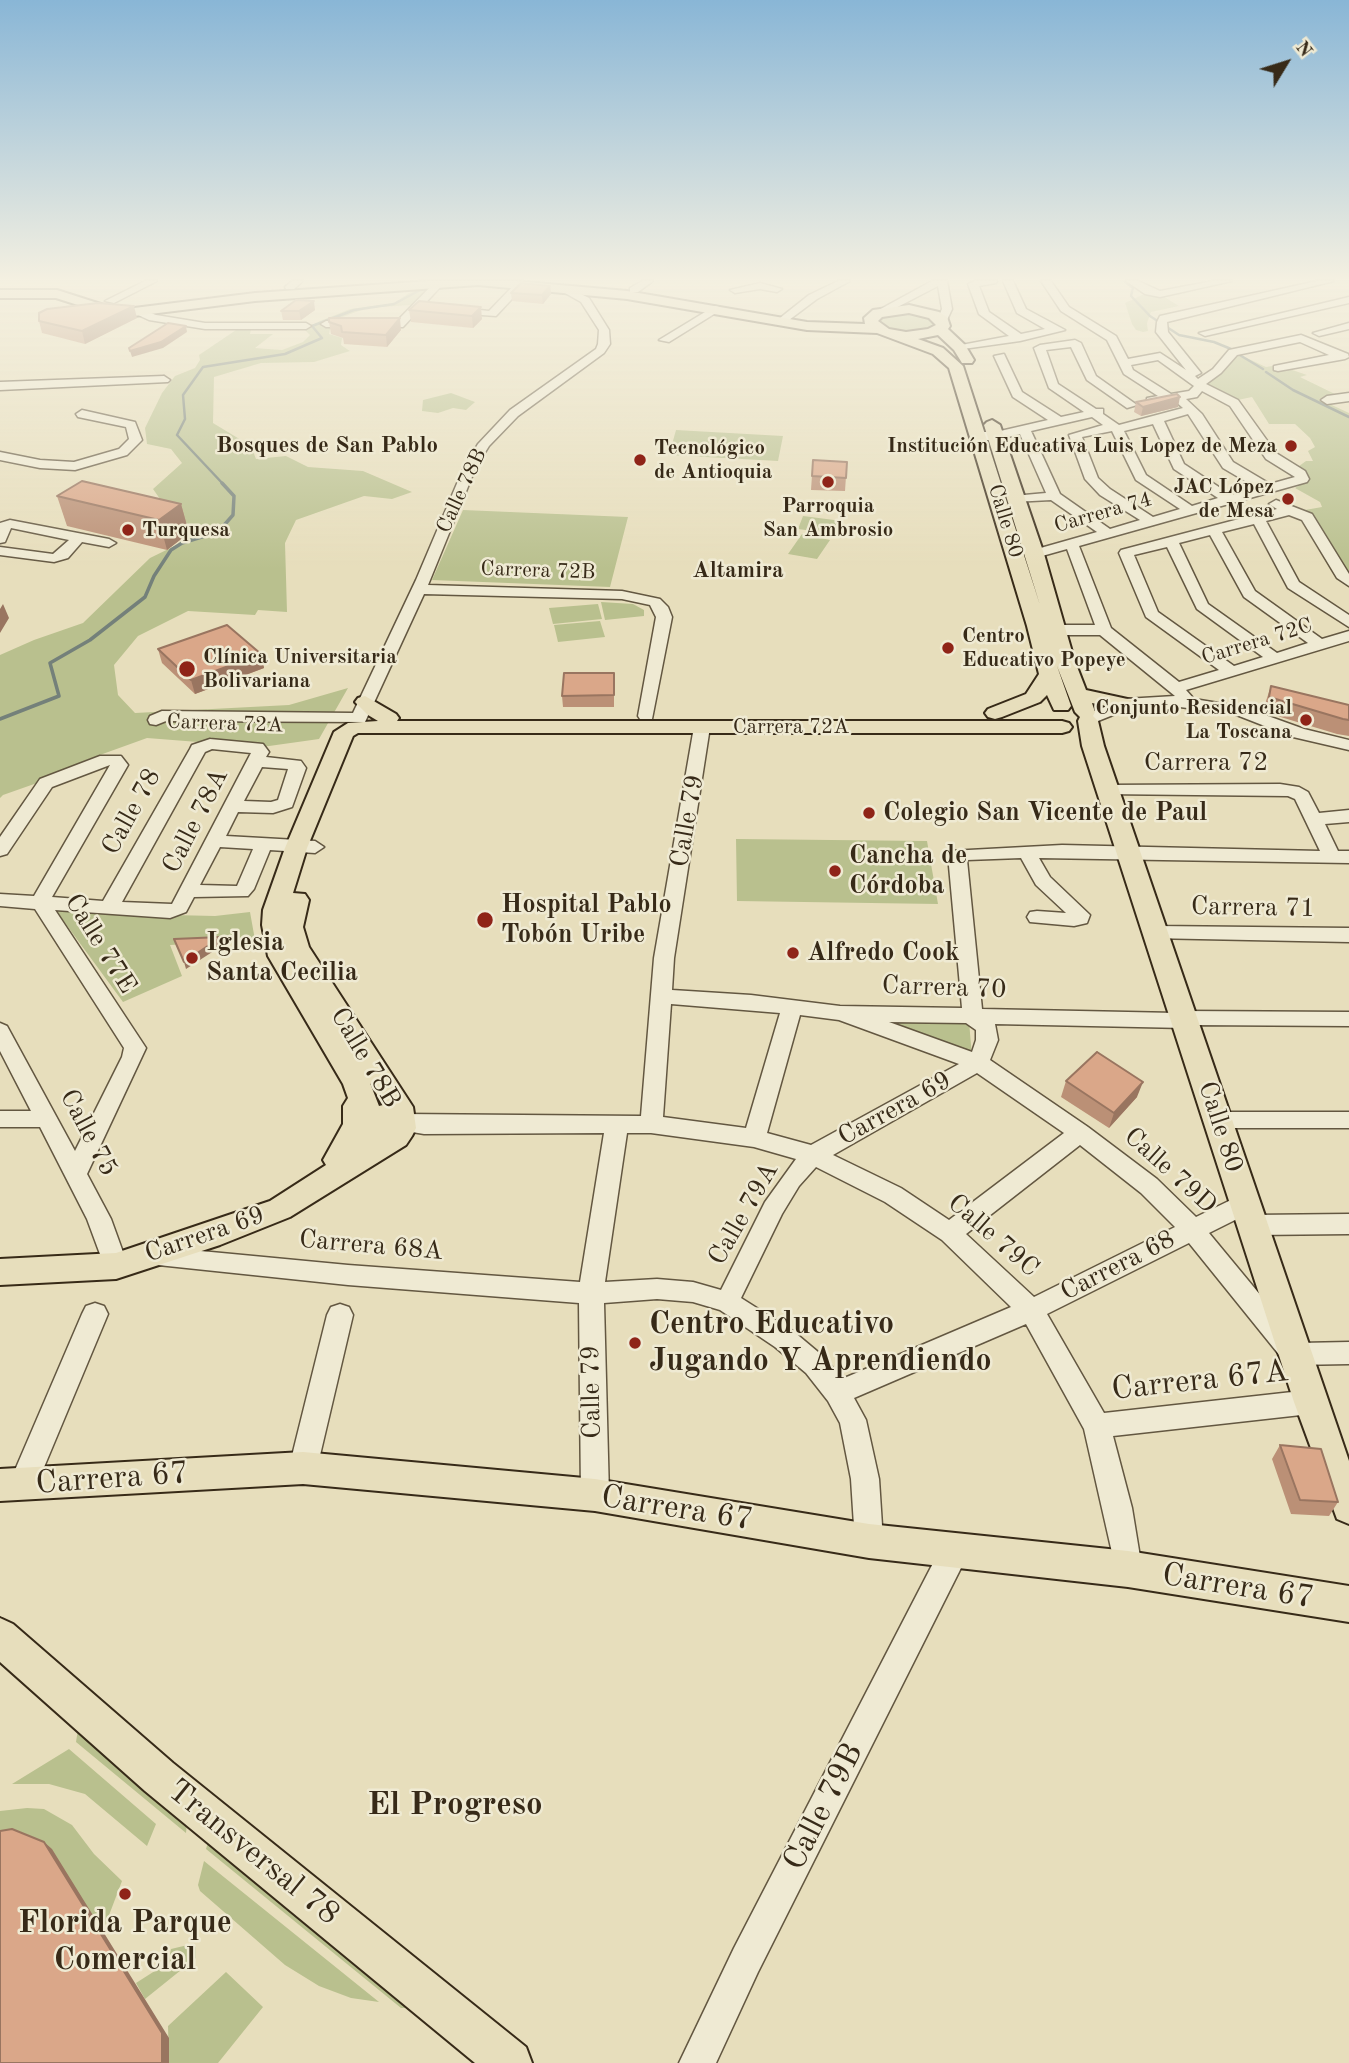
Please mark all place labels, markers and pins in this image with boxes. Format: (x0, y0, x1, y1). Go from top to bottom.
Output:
place label: Institución Educativa Luis Lopez de Meza (887, 433, 1277, 459)
place label: Tecnológico de Antioquia (654, 435, 772, 485)
marker: Institución Educativa Luis Lopez de Meza (1283, 438, 1299, 454)
marker: Tecnológico de Antioquia (632, 452, 648, 468)
marker: Parroquia San Ambrosio (820, 474, 836, 490)
place label: JAC López de Mesa (1174, 474, 1274, 524)
marker: JAC López de Mesa (1280, 491, 1296, 507)
place label: Parroquia San Ambrosio (763, 493, 893, 543)
place label: Turquesa (142, 517, 230, 543)
marker: Turquesa (120, 522, 136, 538)
place label: Centro Educativo Popeye (962, 623, 1126, 673)
marker: Centro Educativo Popeye (940, 640, 956, 656)
place label: Clínica Universitaria Bolivariana (203, 644, 397, 694)
marker: Clínica Universitaria Bolivariana (177, 659, 197, 679)
place label: Conjunto Residencial La Toscana (1095, 695, 1292, 745)
marker: Conjunto Residencial La Toscana (1298, 712, 1314, 728)
place label: Colegio San Vicente de Paul (883, 797, 1207, 829)
marker: Colegio San Vicente de Paul (861, 805, 877, 821)
place label: Cancha de Córdoba (849, 840, 967, 902)
marker: Cancha de Córdoba (827, 863, 843, 879)
place label: Hospital Pablo Tobón Uribe (501, 889, 672, 950)
marker: Hospital Pablo Tobón Uribe (475, 910, 495, 930)
place label: Iglesia Santa Cecilia (206, 927, 358, 988)
place label: Alfredo Cook (807, 937, 960, 969)
marker: Alfredo Cook (785, 945, 801, 961)
marker: Iglesia Santa Cecilia (184, 950, 200, 966)
place label: Centro Educativo Jugando Y Aprendiendo (649, 1306, 992, 1381)
marker: Centro Educativo Jugando Y Aprendiendo (627, 1335, 643, 1351)
marker: Florida Parque Comercial (117, 1886, 133, 1902)
place label: Florida Parque Comercial (18, 1905, 232, 1980)

